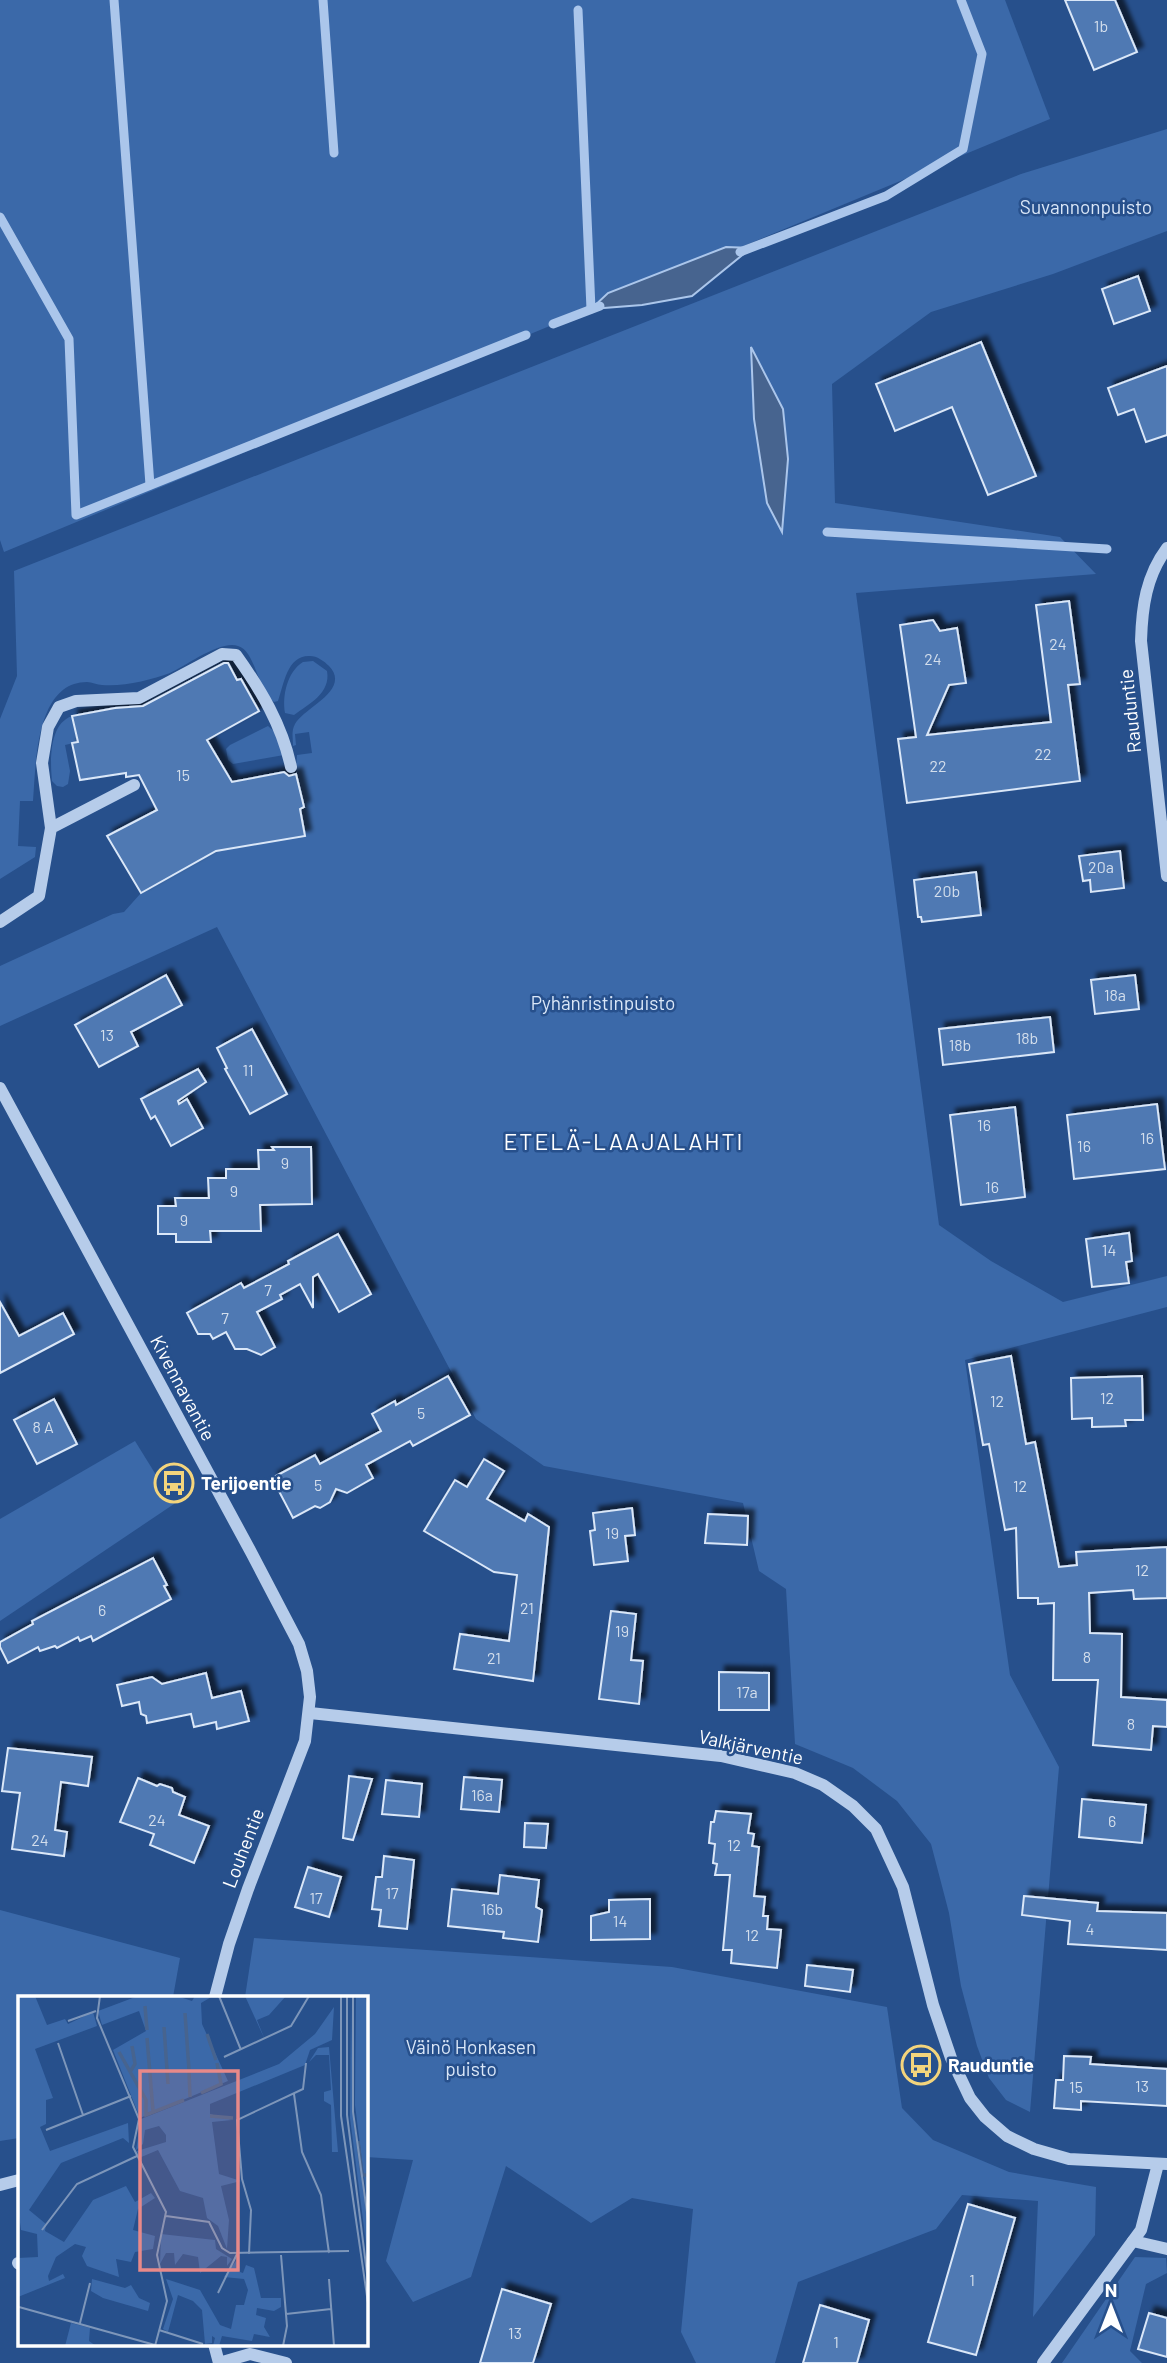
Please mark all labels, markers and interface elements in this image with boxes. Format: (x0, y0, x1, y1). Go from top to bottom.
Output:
house number: 1b (1094, 16, 1108, 35)
park label: Suvannonpuisto (1020, 195, 1152, 218)
house number: 24 (1049, 634, 1067, 653)
house number: 24 (924, 649, 942, 668)
street label: Rauduntie (1114, 668, 1145, 754)
house number: 22 (1034, 744, 1052, 763)
house number: 22 (929, 756, 947, 775)
house number: 15 (176, 765, 190, 784)
house number: 20a (1088, 857, 1114, 876)
house number: 20b (934, 881, 960, 900)
house number: 18a (1104, 985, 1126, 1004)
park label: Pyhänristinpuisto (531, 991, 675, 1014)
house number: 13 (100, 1025, 114, 1044)
house number: 18b (1016, 1028, 1038, 1047)
house number: 18b (949, 1035, 971, 1054)
house number: 11 (242, 1060, 254, 1079)
house number: 16 (977, 1115, 991, 1134)
district label: ETELÄ-LAAJALAHTI (503, 1127, 745, 1155)
house number: 16 (1140, 1128, 1154, 1147)
house number: 16 (1077, 1136, 1091, 1155)
house number: 9 (281, 1153, 289, 1172)
house number: 16 (985, 1177, 999, 1196)
house number: 9 (230, 1181, 238, 1200)
house number: 9 (180, 1210, 188, 1229)
house number: 14 (1102, 1240, 1116, 1259)
house number: 7 (264, 1280, 272, 1299)
house number: 7 (221, 1308, 229, 1327)
street label: Kivennavantie (146, 1331, 221, 1444)
house number: 12 (1100, 1388, 1114, 1407)
house number: 12 (990, 1391, 1004, 1410)
house number: 5 (417, 1403, 425, 1422)
house number: 8 A (32, 1417, 54, 1436)
bus stop icon: Terijoentie (153, 1462, 195, 1504)
place label: Terijoentie (201, 1471, 292, 1494)
house number: 5 (314, 1475, 322, 1494)
house number: 12 (1013, 1476, 1027, 1495)
house number: 19 (605, 1523, 619, 1542)
house number: 12 (1135, 1560, 1149, 1579)
house number: 21 (520, 1598, 534, 1617)
house number: 6 (98, 1600, 106, 1619)
house number: 19 (615, 1621, 629, 1640)
house number: 8 (1083, 1647, 1091, 1666)
house number: 21 (487, 1648, 501, 1667)
house number: 17a (736, 1682, 758, 1701)
house number: 8 (1127, 1714, 1135, 1733)
street label: Valkjärventie (697, 1724, 806, 1769)
house number: 16a (471, 1785, 493, 1804)
street label: Louhentie (217, 1805, 268, 1891)
house number: 24 (148, 1810, 166, 1829)
house number: 6 (1108, 1811, 1116, 1830)
house number: 24 (31, 1830, 49, 1849)
house number: 12 (727, 1835, 741, 1854)
house number: 17 (385, 1883, 399, 1902)
house number: 17 (309, 1888, 323, 1907)
house number: 16b (481, 1899, 503, 1918)
house number: 14 (613, 1911, 627, 1930)
house number: 4 (1086, 1919, 1094, 1938)
house number: 12 (745, 1925, 759, 1944)
inset map (18, 1996, 368, 2346)
park label: Väinö Honkasen puisto (406, 2035, 536, 2080)
bus stop icon: Rauduntie (900, 2044, 942, 2086)
place label: Rauduntie (948, 2053, 1034, 2076)
house number: 13 (1135, 2076, 1149, 2095)
house number: 15 (1069, 2077, 1083, 2096)
house number: 1 (969, 2270, 975, 2289)
north arrow (1076, 2272, 1146, 2342)
text: N (1105, 2278, 1117, 2301)
house number: 13 (508, 2323, 522, 2342)
house number: 1 (833, 2332, 839, 2351)

